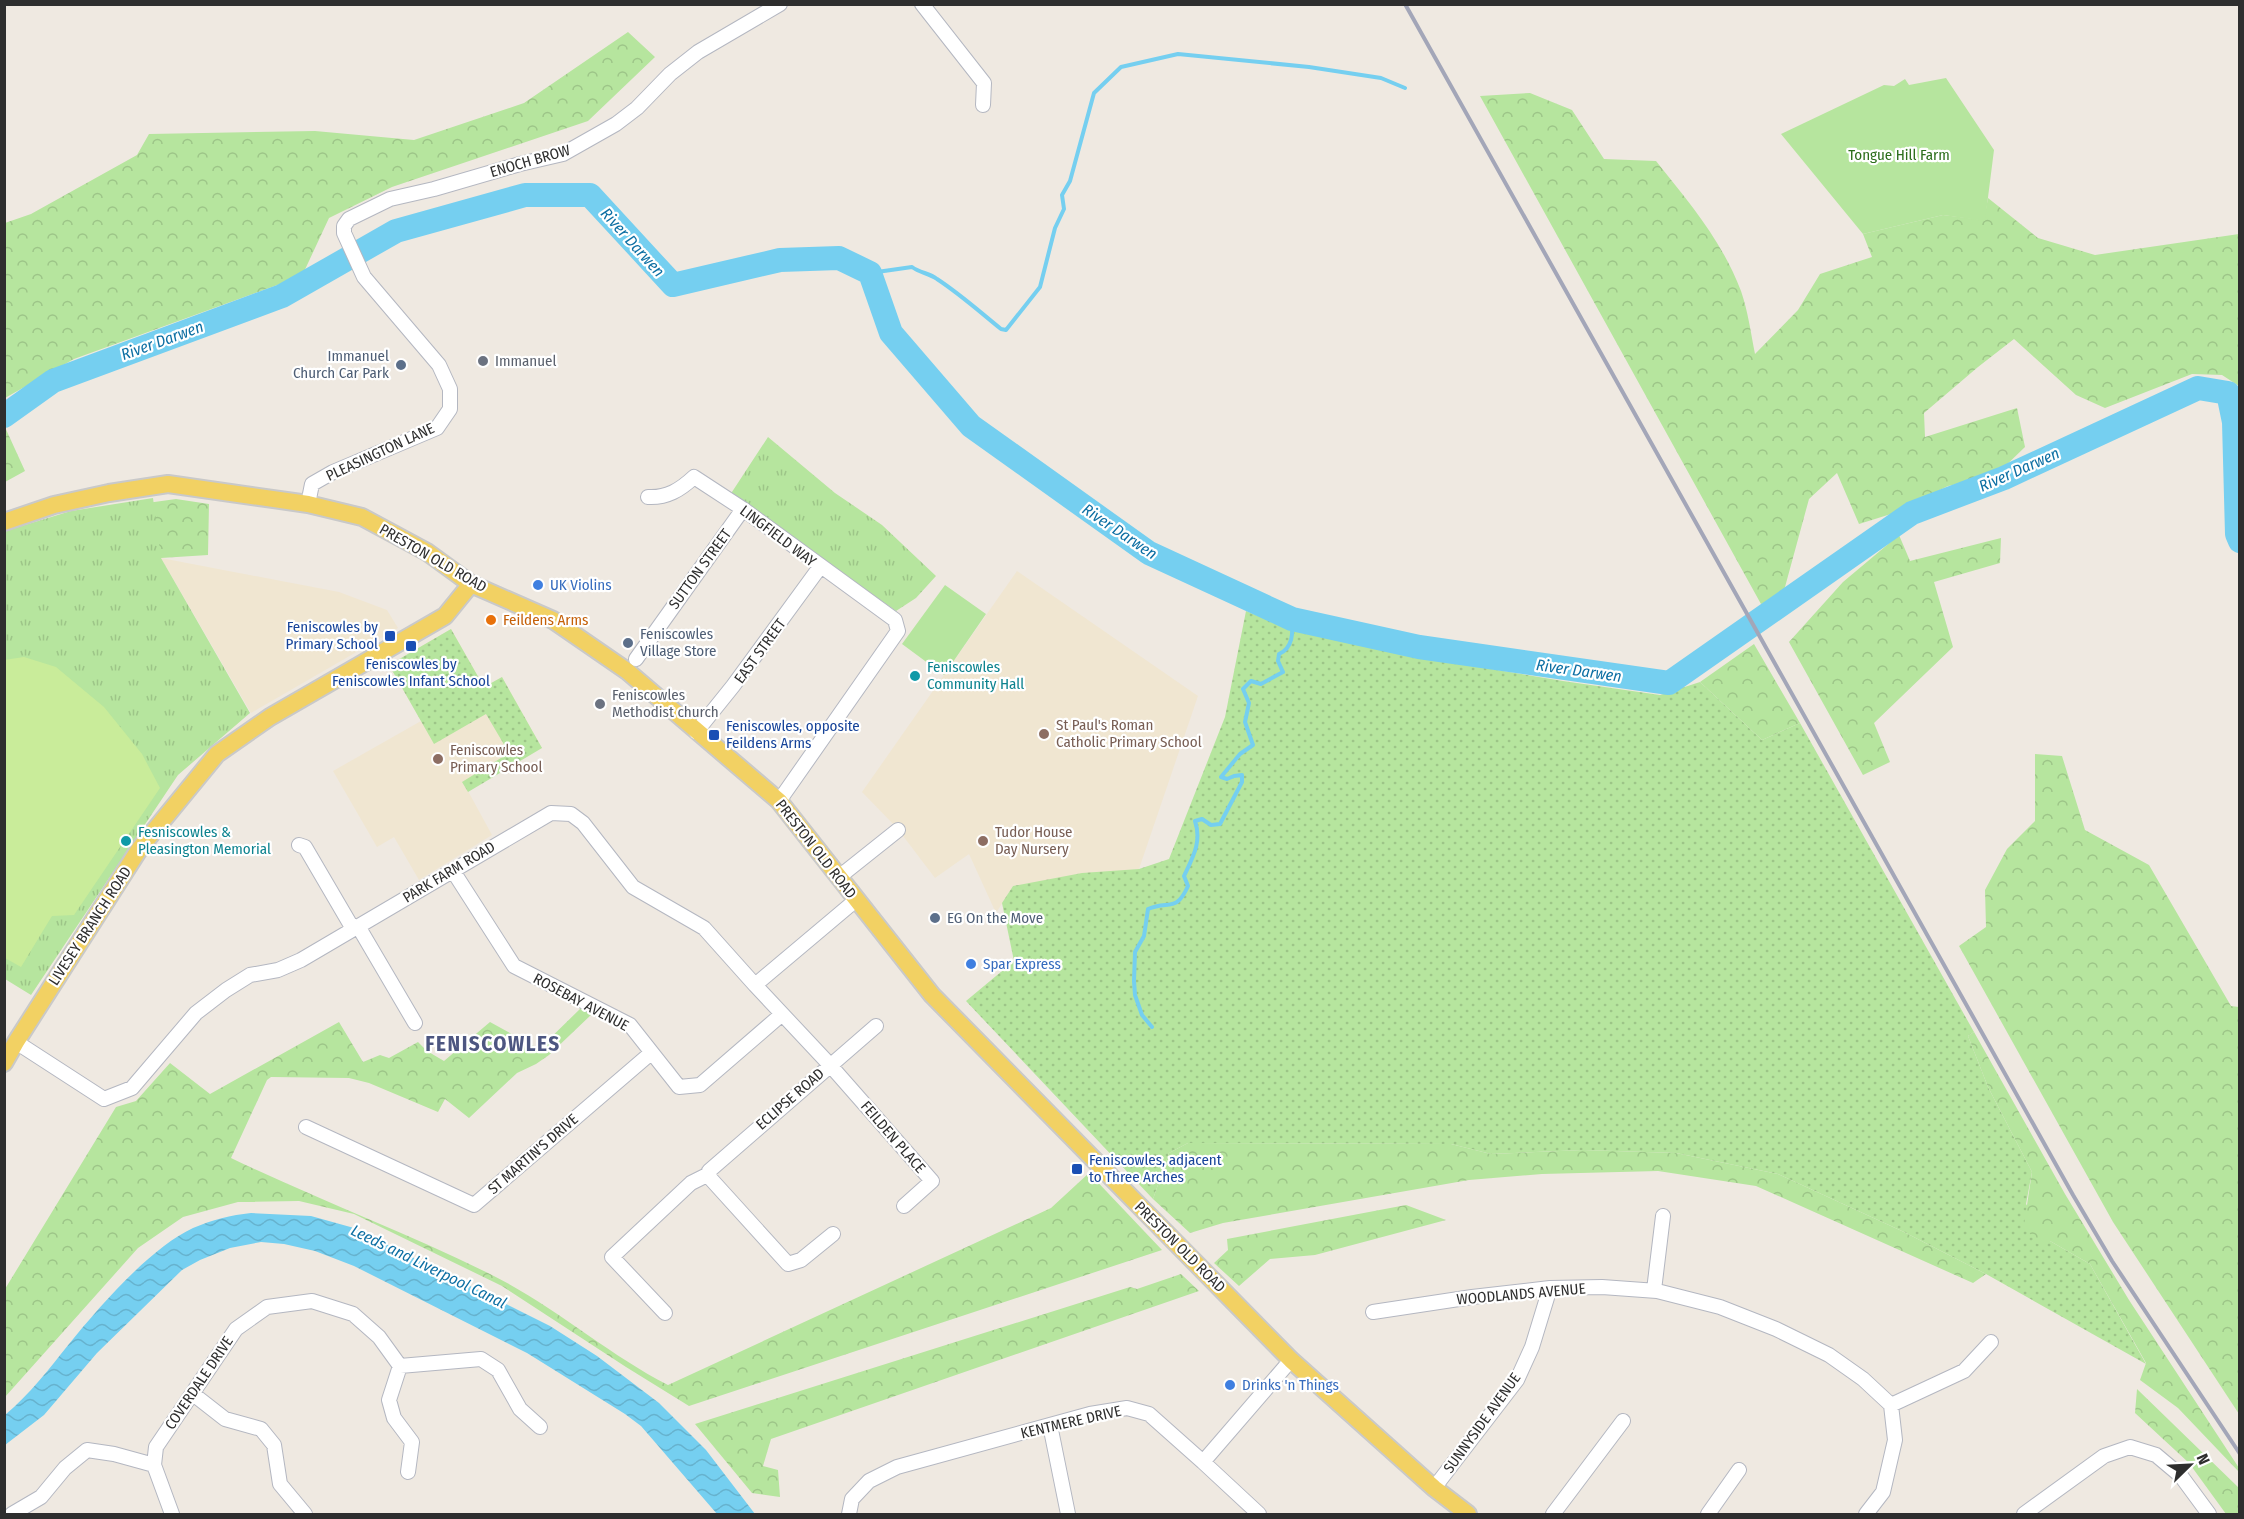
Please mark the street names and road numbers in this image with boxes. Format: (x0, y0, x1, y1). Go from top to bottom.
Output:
street label: ENOCH BROW (488, 141, 572, 181)
street label: PLEASINGTON LANE (323, 419, 437, 485)
street label: LINGFIELD WAY (736, 502, 820, 571)
street label: PRESTON OLD ROAD (376, 520, 490, 596)
street label: SUTTON STREET (665, 525, 735, 613)
street label: EAST STREET (730, 615, 790, 687)
street label: PRESTON OLD ROAD (772, 796, 860, 902)
street label: PARK FARM ROAD (400, 837, 498, 907)
street label: LIVESEY BRANCH ROAD (45, 863, 135, 989)
street label: ROSEBAY AVENUE (530, 969, 632, 1035)
street label: ECLIPSE ROAD (752, 1064, 828, 1134)
street label: FEILDEN PLACE (857, 1097, 929, 1177)
street label: ST MARTIN'S DRIVE (484, 1110, 582, 1198)
street label: PRESTON OLD ROAD (1131, 1198, 1229, 1296)
street label: WOODLANDS AVENUE (1456, 1279, 1586, 1309)
street label: COVERDALE DRIVE (161, 1333, 237, 1433)
street label: SUNNYSIDE AVENUE (1440, 1369, 1524, 1477)
street label: KENTMERE DRIVE (1019, 1402, 1123, 1442)

